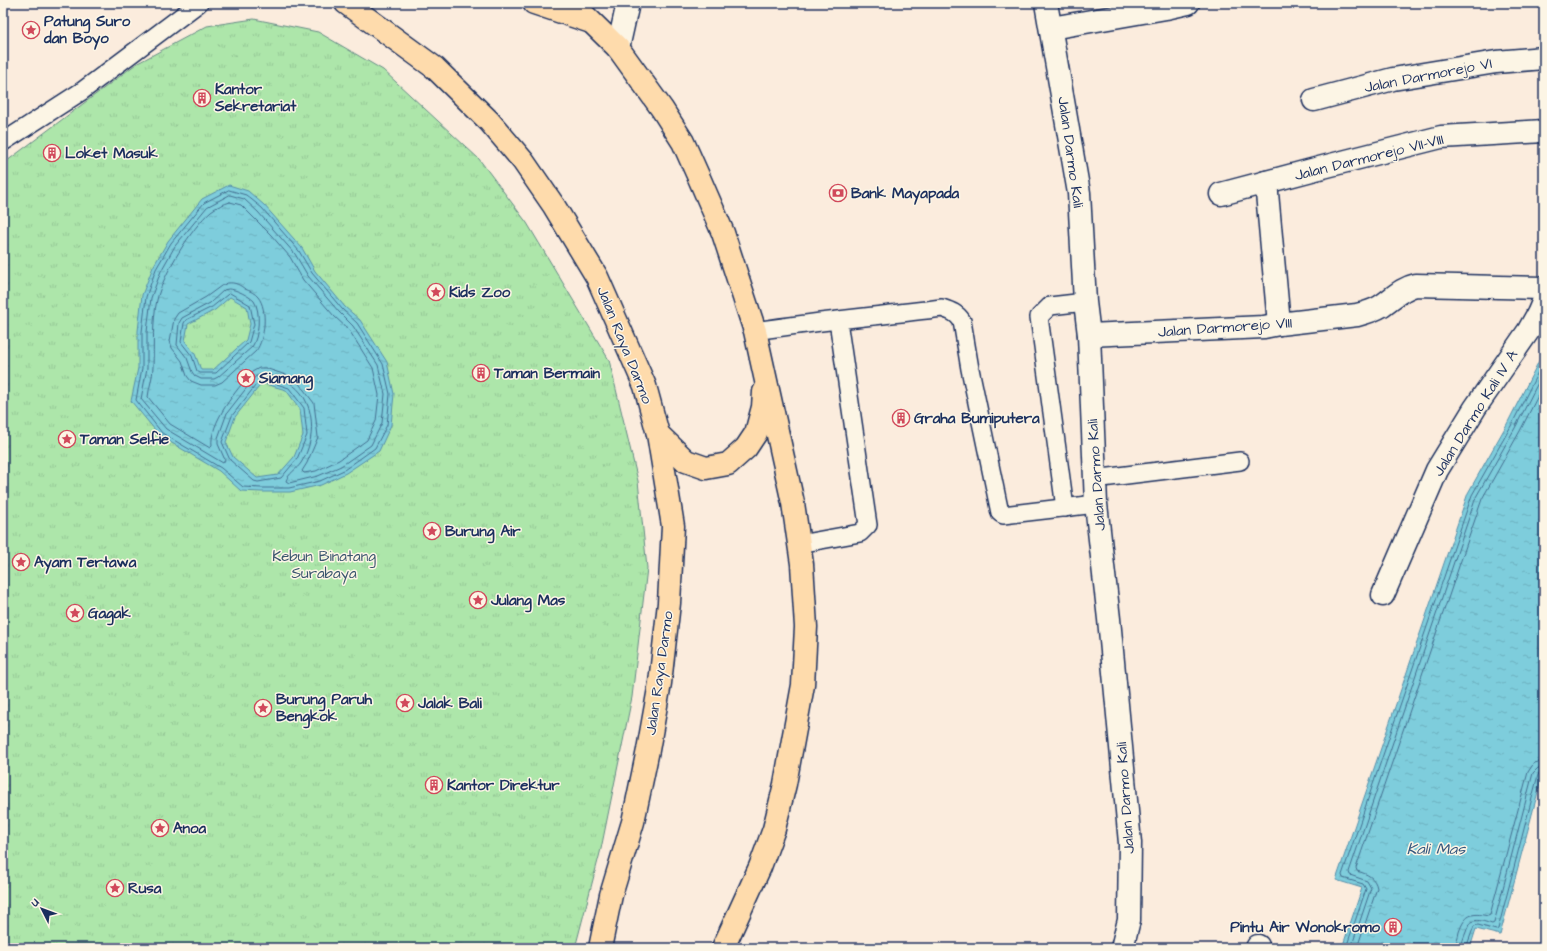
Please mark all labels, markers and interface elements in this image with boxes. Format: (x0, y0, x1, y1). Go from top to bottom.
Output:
place label: Patung Suro dan Boyo (43, 11, 131, 50)
place icon: Patung Suro dan Boyo (21, 20, 41, 40)
street label: Jalan Darmorejo VI (1362, 53, 1494, 98)
place label: Kantor Sekretariat (214, 79, 297, 117)
building icon: Kantor Sekretariat (192, 88, 212, 108)
street label: Jalan Darmo Kali (1052, 95, 1089, 210)
street label: Jalan Darmorejo VII-VIII (1292, 129, 1446, 186)
building icon: Loket Masuk (42, 143, 62, 163)
place label: Loket Masuk (65, 143, 158, 164)
bank icon: Bank Mayapada (828, 183, 848, 203)
place label: Bank Mayapada (851, 183, 960, 205)
place icon: Kids Zoo (426, 282, 446, 302)
place label: Kids Zoo (449, 282, 511, 303)
street label: Jalan Raya Darmo (590, 283, 658, 408)
street label: Jalan Darmorejo VIII (1157, 312, 1293, 343)
street label: Jalan Darmo Kali IV A (1428, 346, 1523, 481)
building icon: Taman Bermain (471, 363, 491, 383)
place label: Taman Bermain (493, 363, 600, 384)
place icon: Siamang (236, 368, 256, 388)
place label: Siamang (258, 368, 313, 391)
building icon: Graha Bumiputera (891, 408, 911, 428)
place label: Graha Bumiputera (914, 408, 1040, 429)
street label: Jalan Darmo Kali (1082, 418, 1111, 532)
place icon: Taman Selfie (57, 429, 77, 449)
place label: Taman Selfie (79, 429, 169, 450)
place icon: Burung Air (422, 521, 442, 541)
place label: Burung Air (445, 521, 521, 544)
park label: Kebun Binatang Surabaya (272, 546, 376, 585)
place icon: Ayam Tertawa (11, 552, 31, 572)
place label: Ayam Tertawa (34, 552, 137, 574)
place icon: Julang Mas (468, 590, 488, 610)
place label: Julang Mas (490, 590, 566, 613)
place icon: Gagak (65, 603, 85, 623)
place label: Gagak (88, 603, 131, 626)
street label: Jalan Raya Darmo (640, 609, 680, 737)
place label: Burung Paruh Bengkok (276, 689, 373, 729)
place icon: Jalak Bali (395, 693, 415, 713)
place label: Jalak Bali (417, 693, 482, 714)
place icon: Burung Paruh Bengkok (253, 698, 273, 718)
street label: Jalan Darmo Kali (1111, 741, 1140, 855)
building icon: Kantor Direktur (424, 775, 444, 795)
place label: Kantor Direktur (447, 775, 560, 796)
place icon: Anoa (150, 818, 170, 838)
place label: Anoa (173, 818, 207, 839)
water label: Kali Mas (1407, 838, 1466, 860)
place icon: Rusa (105, 878, 125, 898)
place label: Rusa (128, 878, 162, 899)
north arrow (22, 889, 62, 929)
text: U (27, 895, 43, 911)
place label: Pintu Air Wonokromo (1230, 917, 1381, 938)
building icon: Pintu Air Wonokromo (1383, 917, 1403, 937)

